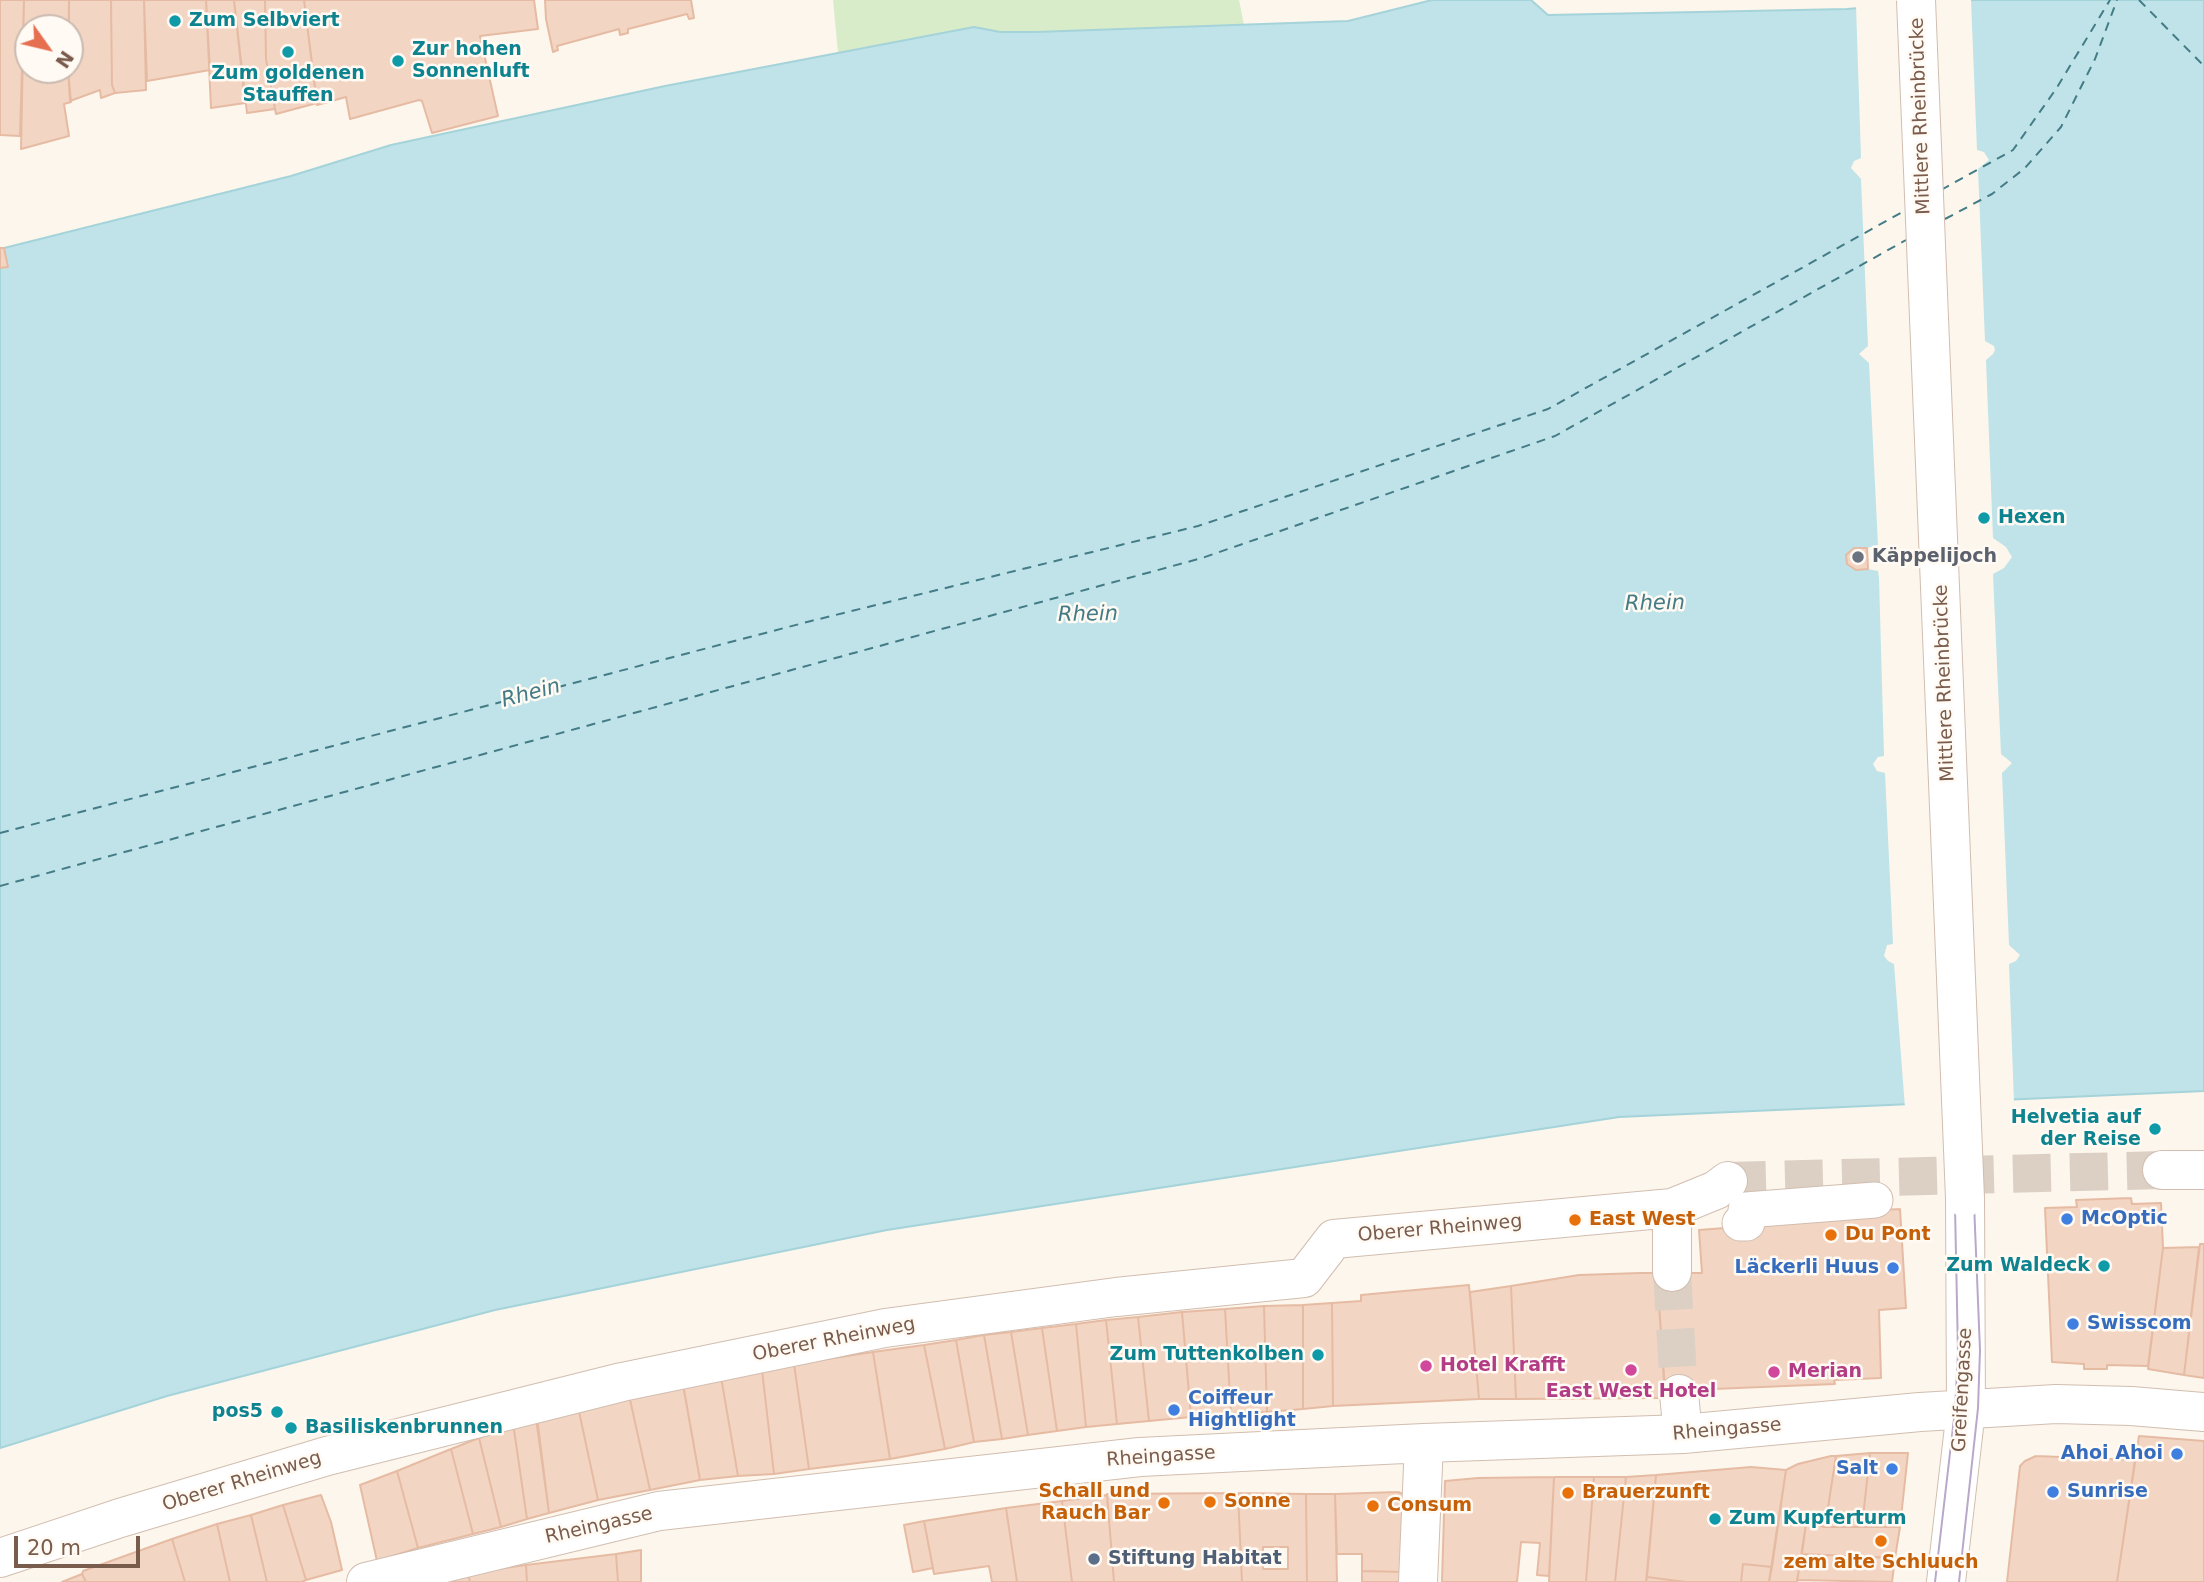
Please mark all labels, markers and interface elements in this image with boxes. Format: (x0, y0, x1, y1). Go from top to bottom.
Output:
place label: Zum Selbviert (189, 10, 340, 32)
marker: Zum Selbviert (167, 13, 183, 29)
north arrow (14, 14, 84, 84)
street label: Mittlere Rheinbrücke (1906, 17, 1936, 215)
place label: Zur hohen Sonnenluft (412, 39, 530, 83)
marker: Zum goldenen Stauffen (280, 44, 296, 60)
text: N (51, 47, 78, 72)
marker: Zur hohen Sonnenluft (390, 53, 406, 69)
place label: Zum goldenen Stauffen (211, 63, 365, 107)
place label: Hexen (1998, 507, 2065, 529)
marker: Hexen (1976, 510, 1992, 526)
place label: Käppelijoch (1872, 546, 1997, 568)
marker: Käppelijoch (1850, 549, 1866, 565)
street label: Mittlere Rheinbrücke (1930, 584, 1960, 782)
water label: Rhein (1625, 591, 1685, 617)
water label: Rhein (1058, 602, 1118, 628)
water label: Rhein (499, 674, 563, 714)
place label: Helvetia auf der Reise (2011, 1107, 2141, 1151)
marker: Helvetia auf der Reise (2147, 1121, 2163, 1137)
place label: McOptic (2081, 1208, 2168, 1230)
place label: East West (1589, 1209, 1695, 1231)
street label: Oberer Rheinweg (1357, 1210, 1523, 1248)
marker: McOptic (2059, 1211, 2075, 1227)
marker: East West (1567, 1212, 1583, 1228)
place label: Du Pont (1845, 1224, 1930, 1246)
marker: Du Pont (1823, 1227, 1839, 1243)
place label: Zum Waldeck (1946, 1255, 2090, 1277)
place label: Läckerli Huus (1735, 1257, 1879, 1279)
marker: Zum Waldeck (2096, 1258, 2112, 1274)
marker: Läckerli Huus (1885, 1260, 1901, 1276)
street label: Oberer Rheinweg (751, 1313, 917, 1367)
place label: Swisscom (2087, 1313, 2191, 1335)
marker: Swisscom (2065, 1316, 2081, 1332)
street label: Greifengasse (1948, 1327, 1978, 1453)
place label: Zum Tuttenkolben (1110, 1344, 1304, 1366)
marker: Zum Tuttenkolben (1310, 1347, 1326, 1363)
place label: Hotel Krafft (1440, 1355, 1565, 1377)
marker: Hotel Krafft (1418, 1358, 1434, 1374)
place label: Merian (1788, 1361, 1862, 1383)
marker: East West Hotel (1623, 1362, 1639, 1378)
marker: Merian (1766, 1364, 1782, 1380)
place label: East West Hotel (1546, 1381, 1716, 1403)
place label: Coiffeur Hightlight (1188, 1388, 1296, 1432)
place label: pos5 (212, 1401, 263, 1423)
marker: Coiffeur Hightlight (1166, 1402, 1182, 1418)
marker: pos5 (269, 1404, 285, 1420)
street label: Rheingasse (1671, 1414, 1783, 1446)
place label: Basiliskenbrunnen (305, 1417, 503, 1439)
marker: Basiliskenbrunnen (283, 1420, 299, 1436)
street label: Rheingasse (1106, 1442, 1216, 1472)
place label: Ahoi Ahoi (2061, 1443, 2163, 1465)
marker: Ahoi Ahoi (2169, 1446, 2185, 1462)
street label: Oberer Rheinweg (160, 1447, 324, 1517)
place label: Salt (1836, 1458, 1878, 1480)
marker: Salt (1884, 1461, 1900, 1477)
place label: Schall und Rauch Bar (1038, 1481, 1150, 1525)
place label: Sunrise (2067, 1481, 2148, 1503)
place label: Brauerzunft (1582, 1482, 1710, 1504)
marker: Sunrise (2045, 1484, 2061, 1500)
marker: Brauerzunft (1560, 1485, 1576, 1501)
place label: Sonne (1224, 1491, 1291, 1513)
marker: Sonne (1202, 1494, 1218, 1510)
marker: Schall und Rauch Bar (1156, 1495, 1172, 1511)
place label: Consum (1387, 1495, 1472, 1517)
marker: Consum (1365, 1498, 1381, 1514)
street label: Rheingasse (543, 1503, 655, 1549)
place label: Zum Kupferturm (1729, 1508, 1907, 1530)
marker: Zum Kupferturm (1707, 1511, 1723, 1527)
scale bar (18, 1522, 144, 1566)
marker: zem alte Schluuch (1873, 1533, 1889, 1549)
text: 20 m (27, 1536, 81, 1560)
place label: Stiftung Habitat (1108, 1548, 1282, 1570)
marker: Stiftung Habitat (1086, 1551, 1102, 1567)
place label: zem alte Schluuch (1783, 1552, 1979, 1574)

